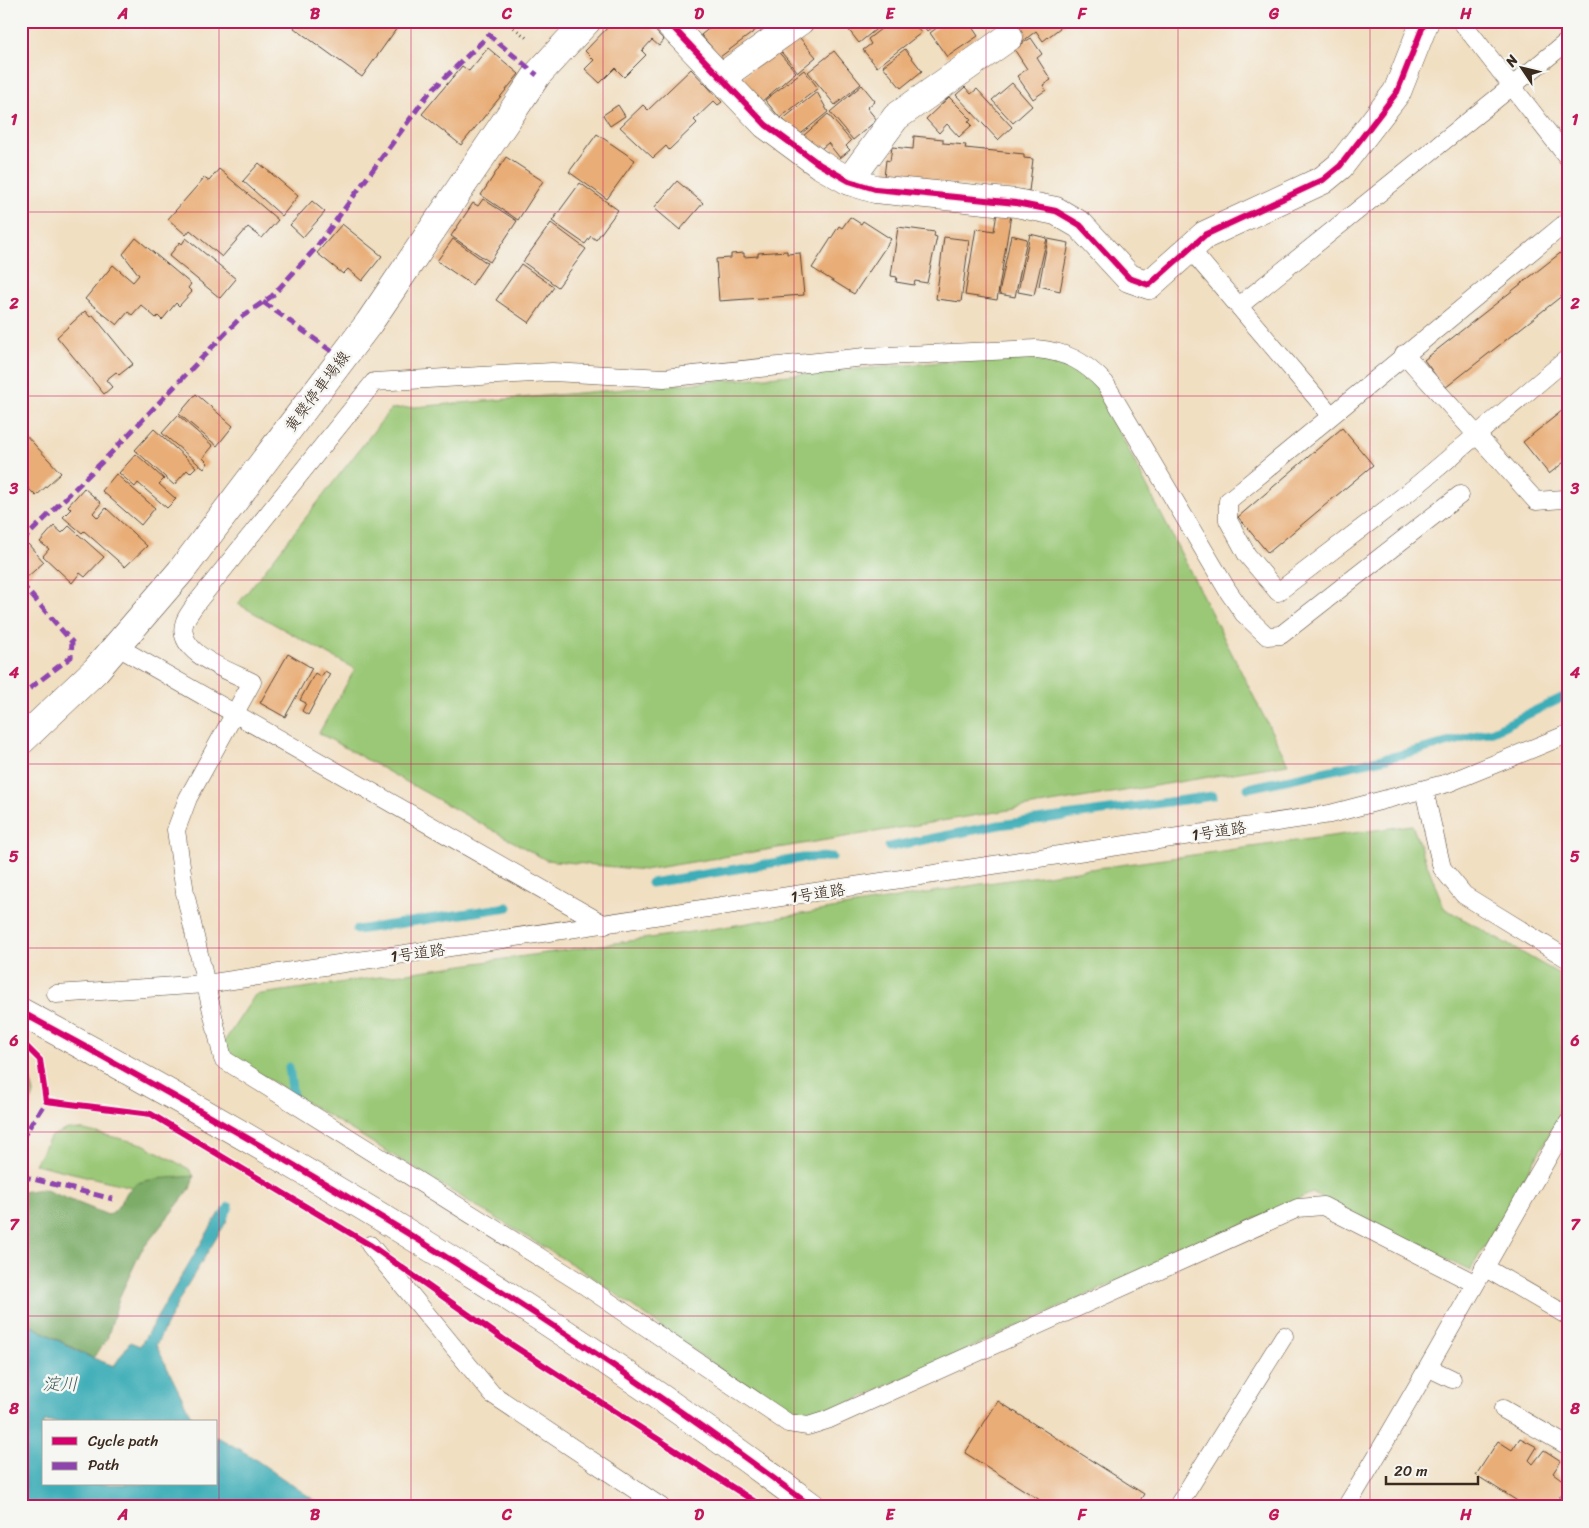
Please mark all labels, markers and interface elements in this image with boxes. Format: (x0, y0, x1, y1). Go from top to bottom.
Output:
text: A (117, 0, 128, 28)
text: B (310, 0, 321, 28)
text: C (501, 0, 513, 28)
text: D (694, 0, 704, 28)
text: E (886, 0, 896, 28)
text: F (1077, 0, 1088, 28)
text: G (1268, 0, 1280, 28)
text: H (1459, 0, 1472, 28)
north arrow (1496, 42, 1546, 92)
text: N (1498, 49, 1525, 73)
text: 1 (11, 105, 18, 134)
text: 1 (1572, 105, 1579, 134)
text: 2 (8, 289, 19, 318)
text: 2 (1569, 289, 1580, 318)
street label: 黄檗停車場線 (277, 344, 357, 438)
text: 3 (9, 474, 19, 503)
text: 3 (1570, 474, 1580, 503)
text: 4 (8, 658, 19, 687)
text: 4 (1569, 658, 1580, 687)
street label: 1号道路 (1190, 812, 1248, 850)
text: 5 (9, 842, 19, 871)
text: 5 (1570, 842, 1580, 871)
street label: 1号道路 (789, 874, 847, 912)
street label: 1号道路 (389, 935, 447, 971)
text: 6 (8, 1026, 19, 1055)
text: 6 (1569, 1026, 1580, 1055)
text: 7 (9, 1210, 20, 1239)
text: 7 (1570, 1210, 1581, 1239)
water label: 淀川 (42, 1368, 78, 1400)
text: 8 (8, 1394, 19, 1423)
text: 8 (1569, 1394, 1580, 1423)
legend (42, 1420, 218, 1486)
text: Cycle path (88, 1428, 159, 1454)
text: Path (88, 1452, 119, 1478)
scale bar (1386, 1453, 1479, 1485)
text: 20 m (1394, 1458, 1428, 1484)
text: A (117, 1500, 128, 1528)
text: B (310, 1500, 321, 1528)
text: C (501, 1500, 513, 1528)
text: D (694, 1500, 704, 1528)
text: E (886, 1500, 896, 1528)
text: F (1077, 1500, 1088, 1528)
text: G (1268, 1500, 1280, 1528)
text: H (1459, 1500, 1472, 1528)

